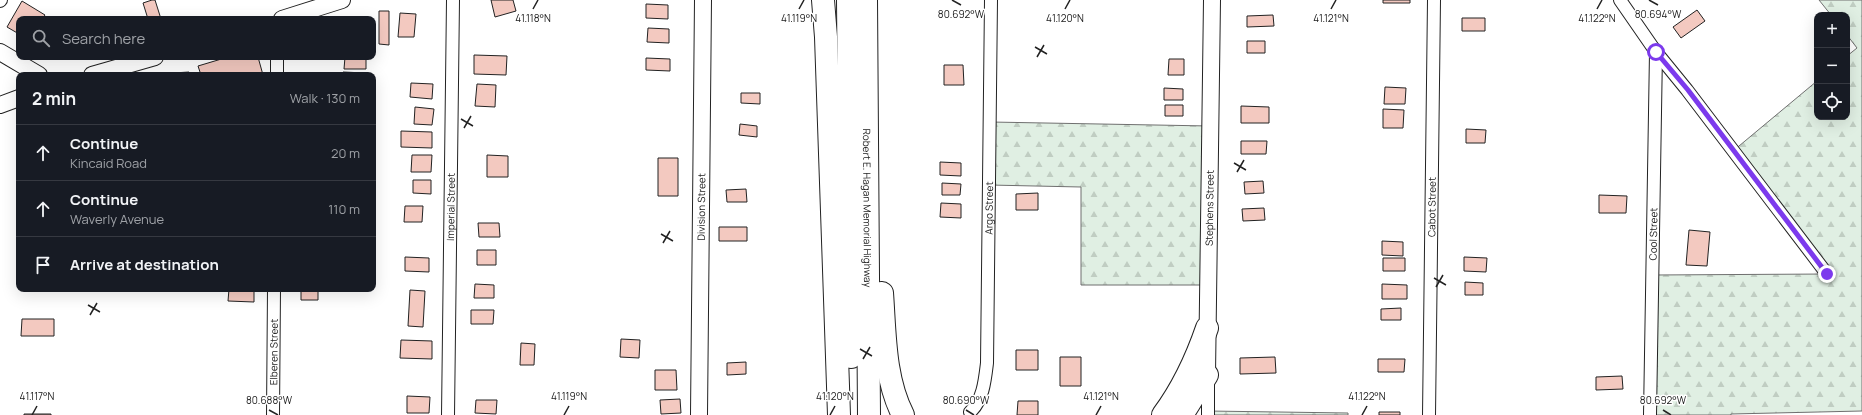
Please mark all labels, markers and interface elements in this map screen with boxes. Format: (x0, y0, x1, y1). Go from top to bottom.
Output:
text: 80.692°W (938, 7, 985, 21)
text: 80.694°W (1635, 7, 1682, 21)
text: 41.118°N (515, 11, 551, 25)
text: 41.119°N (781, 11, 817, 25)
text: 41.120°N (1046, 11, 1084, 25)
text: 41.121°N (1313, 11, 1349, 25)
text: 41.122°N (1578, 11, 1616, 25)
map controls (1814, 12, 1850, 120)
button: + (1814, 12, 1850, 48)
search box (16, 16, 376, 60)
icon: search (30, 27, 52, 49)
text: Search here (62, 28, 145, 49)
route start (1647, 43, 1665, 61)
button: − (1814, 48, 1850, 84)
button: locate (1814, 84, 1850, 120)
text: 2 min (32, 87, 76, 110)
text: Walk · 130 m (290, 89, 360, 107)
street label: Robert E. Hagan Memorial Highway (860, 128, 875, 288)
text: Continue (70, 133, 138, 154)
icon: ahead (32, 142, 54, 164)
text: 20 m (331, 144, 360, 162)
text: Kincaid Road (70, 154, 147, 172)
street label: Stephens Street (1202, 170, 1217, 246)
street label: Imperial Street (443, 173, 458, 241)
street label: Division Street (694, 173, 708, 241)
street label: Cabot Street (1424, 177, 1439, 237)
street label: Argo Street (981, 181, 996, 235)
text: Continue (70, 189, 138, 210)
icon: ahead (32, 198, 54, 220)
text: 110 m (328, 200, 360, 218)
street label: Cool Street (1646, 208, 1660, 261)
text: Waverly Avenue (70, 210, 164, 228)
icon: arrive (32, 254, 54, 276)
text: Arrive at destination (70, 254, 219, 275)
route end (1818, 265, 1836, 283)
street label: Elberen Street (266, 319, 281, 385)
text: 41.117°N (20, 389, 55, 403)
text: 41.119°N (551, 389, 587, 403)
text: 41.120°N (816, 389, 854, 403)
text: 41.121°N (1083, 389, 1119, 403)
text: 41.122°N (1348, 389, 1386, 403)
text: 80.688°W (246, 393, 293, 407)
text: 80.690°W (943, 393, 990, 407)
text: 80.692°W (1640, 393, 1687, 407)

